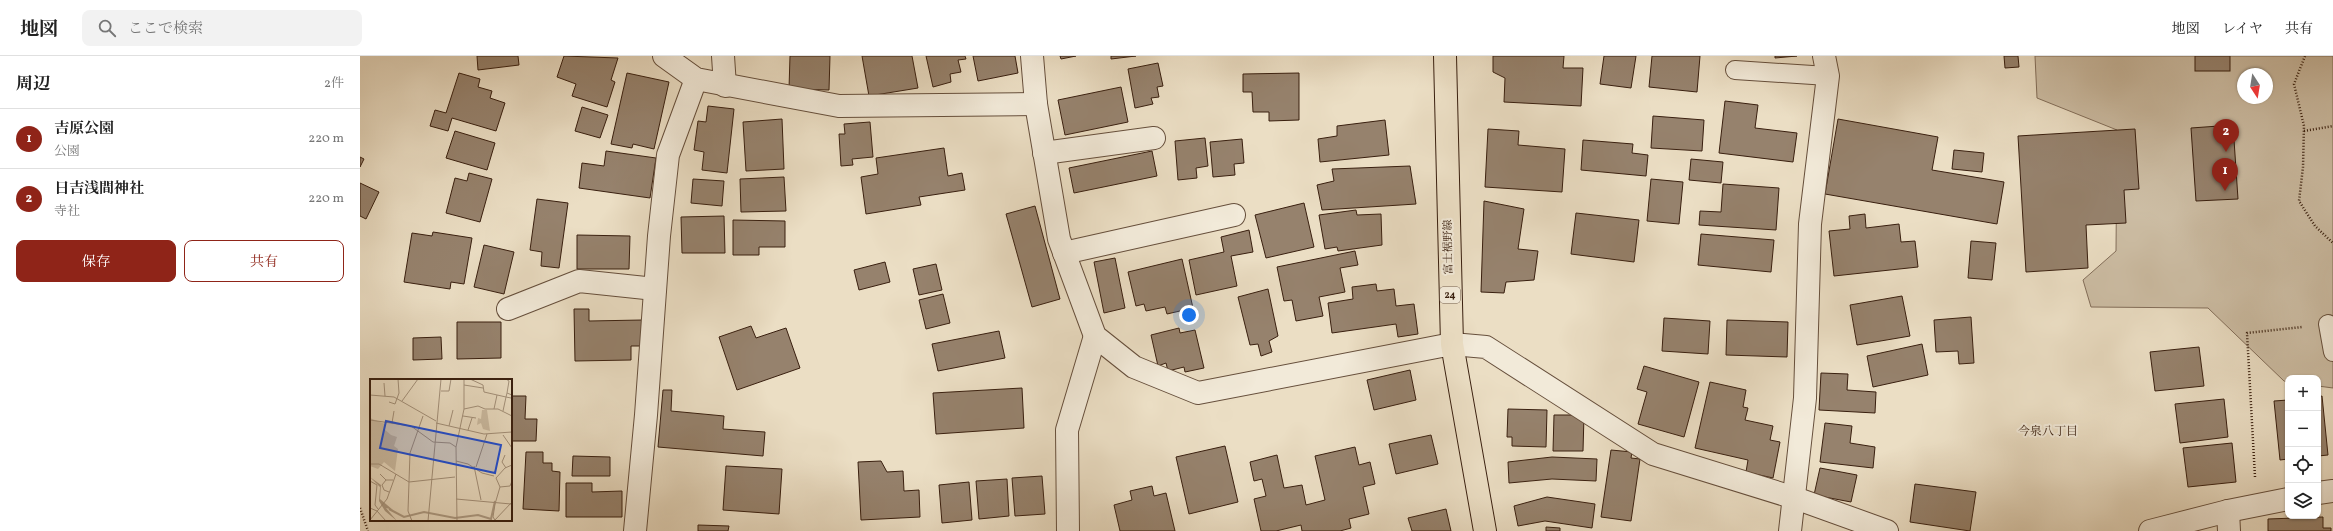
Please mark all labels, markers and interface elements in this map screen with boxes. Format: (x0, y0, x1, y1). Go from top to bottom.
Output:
search box (82, 10, 362, 46)
text: 地図 (20, 17, 58, 43)
icon: search (96, 17, 118, 39)
text: ここで検索 (128, 19, 203, 40)
text: 地図 (2172, 20, 2200, 39)
text: レイヤ (2222, 20, 2263, 39)
text: 共有 (2285, 20, 2313, 39)
north arrow (2237, 68, 2273, 104)
text: 周辺 (16, 73, 50, 96)
text: 2件 (324, 75, 344, 93)
text: 吉原公園 (54, 119, 114, 140)
pin: 2 (2213, 119, 2239, 152)
text: 1 (26, 130, 32, 148)
text: 220 m (308, 130, 344, 148)
text: 公園 (54, 143, 80, 161)
pin: 1 (2212, 158, 2238, 191)
text: 日吉浅間神社 (54, 179, 144, 200)
text: 2 (26, 190, 32, 208)
text: 220 m (308, 190, 344, 208)
text: 寺社 (54, 203, 80, 221)
street label: 富士裾野線 (1441, 219, 1457, 275)
button: 保存 (16, 240, 176, 282)
button: 共有 (184, 240, 344, 282)
road number: 24 (1440, 287, 1460, 303)
your location (1179, 305, 1199, 325)
map controls (2285, 375, 2321, 519)
button: + (2285, 375, 2321, 411)
inset map (370, 379, 512, 521)
button: − (2285, 411, 2321, 447)
district label: 今泉八丁目 (2018, 424, 2078, 440)
button: locate (2285, 447, 2321, 483)
button: layers (2285, 483, 2321, 519)

